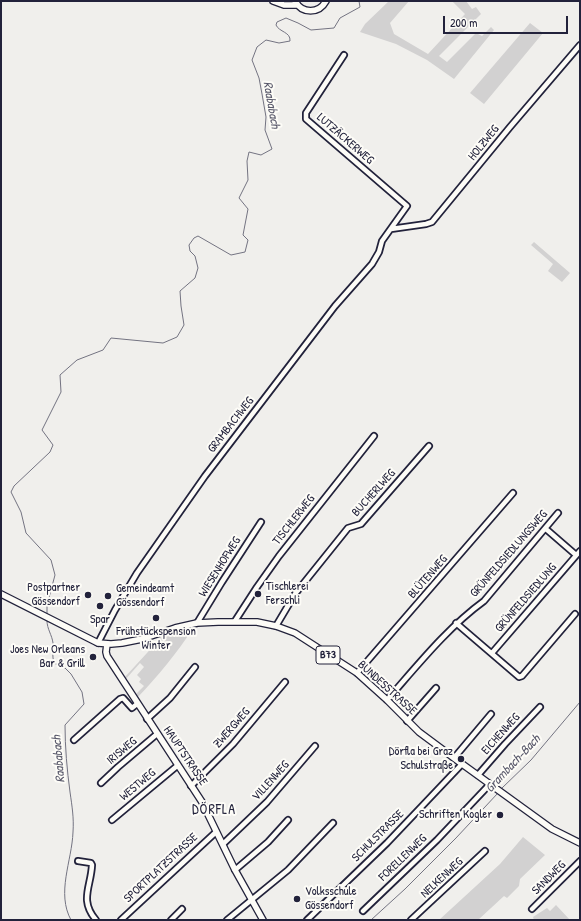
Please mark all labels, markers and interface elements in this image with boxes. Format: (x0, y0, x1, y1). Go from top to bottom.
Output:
scale bar (445, 8, 570, 34)
text: 200 m (450, 14, 477, 31)
water label: Raababach (259, 80, 283, 130)
street label: LUTZÄCKERWEG (314, 110, 376, 168)
street label: HOLZWEG (465, 122, 503, 164)
street label: GRAMBACHWEG (205, 394, 257, 456)
street label: BUCHERLWEG (349, 466, 399, 520)
street label: TISCHLERWEG (270, 492, 318, 548)
street label: GRÜNFELDSIEDLUNGSWEG (467, 508, 551, 600)
street label: WIESENHOFWEG (196, 534, 244, 600)
street label: BLÜTENWEG (405, 552, 451, 602)
street label: GRÜNFELDSIEDLUNG (492, 561, 560, 635)
place label: Tischlerei Ferschli (266, 580, 309, 608)
place label: Postpartner Gössendorf (27, 581, 80, 609)
place label: Gemeindeamt Gössendorf (116, 582, 174, 610)
marker: Tischlerei Ferschli (253, 589, 263, 599)
marker: Postpartner Gössendorf (83, 590, 93, 600)
marker: Gemeindeamt Gössendorf (103, 591, 113, 601)
marker: Spar (95, 601, 105, 611)
place label: Spar (90, 613, 110, 627)
marker: Frühstückspension Winter (151, 613, 161, 623)
place label: Frühstückspension Winter (116, 625, 196, 653)
place label: Joes New Orleans Bar & Grill (10, 643, 85, 671)
road number: B73 (316, 646, 340, 664)
marker: Joes New Orleans Bar & Grill (88, 652, 98, 662)
street label: BUNDESSTRASSE (355, 658, 419, 718)
street label: ZWERGWEG (211, 705, 253, 751)
street label: EICHENWEG (479, 710, 523, 758)
street label: HAUPTSTRASSE (160, 724, 210, 788)
water label: Grambach-Bach (482, 732, 544, 796)
street label: IRISWEG (104, 734, 140, 768)
water label: Raababach (49, 735, 69, 783)
place label: Dörfla bei Graz Schulstraße (389, 745, 453, 773)
marker: Dörfla bei Graz Schulstraße (456, 754, 466, 764)
street label: VILLENWEG (249, 758, 293, 804)
street label: WESTWEG (117, 766, 159, 804)
district label: DÖRFLA (192, 802, 236, 818)
street label: SCHULSTRASSE (349, 807, 407, 865)
place label: Schriften Kogler (419, 808, 492, 822)
marker: Schriften Kogler (495, 810, 505, 820)
street label: SPORTPLATZSTRASSE (121, 830, 201, 906)
street label: FORELLENWEG (376, 832, 430, 884)
street label: NELKENWEG (418, 855, 466, 901)
street label: SANDWEG (529, 858, 569, 898)
place label: Volksschule Gössendorf (305, 885, 356, 913)
marker: Volksschule Gössendorf (292, 894, 302, 904)

